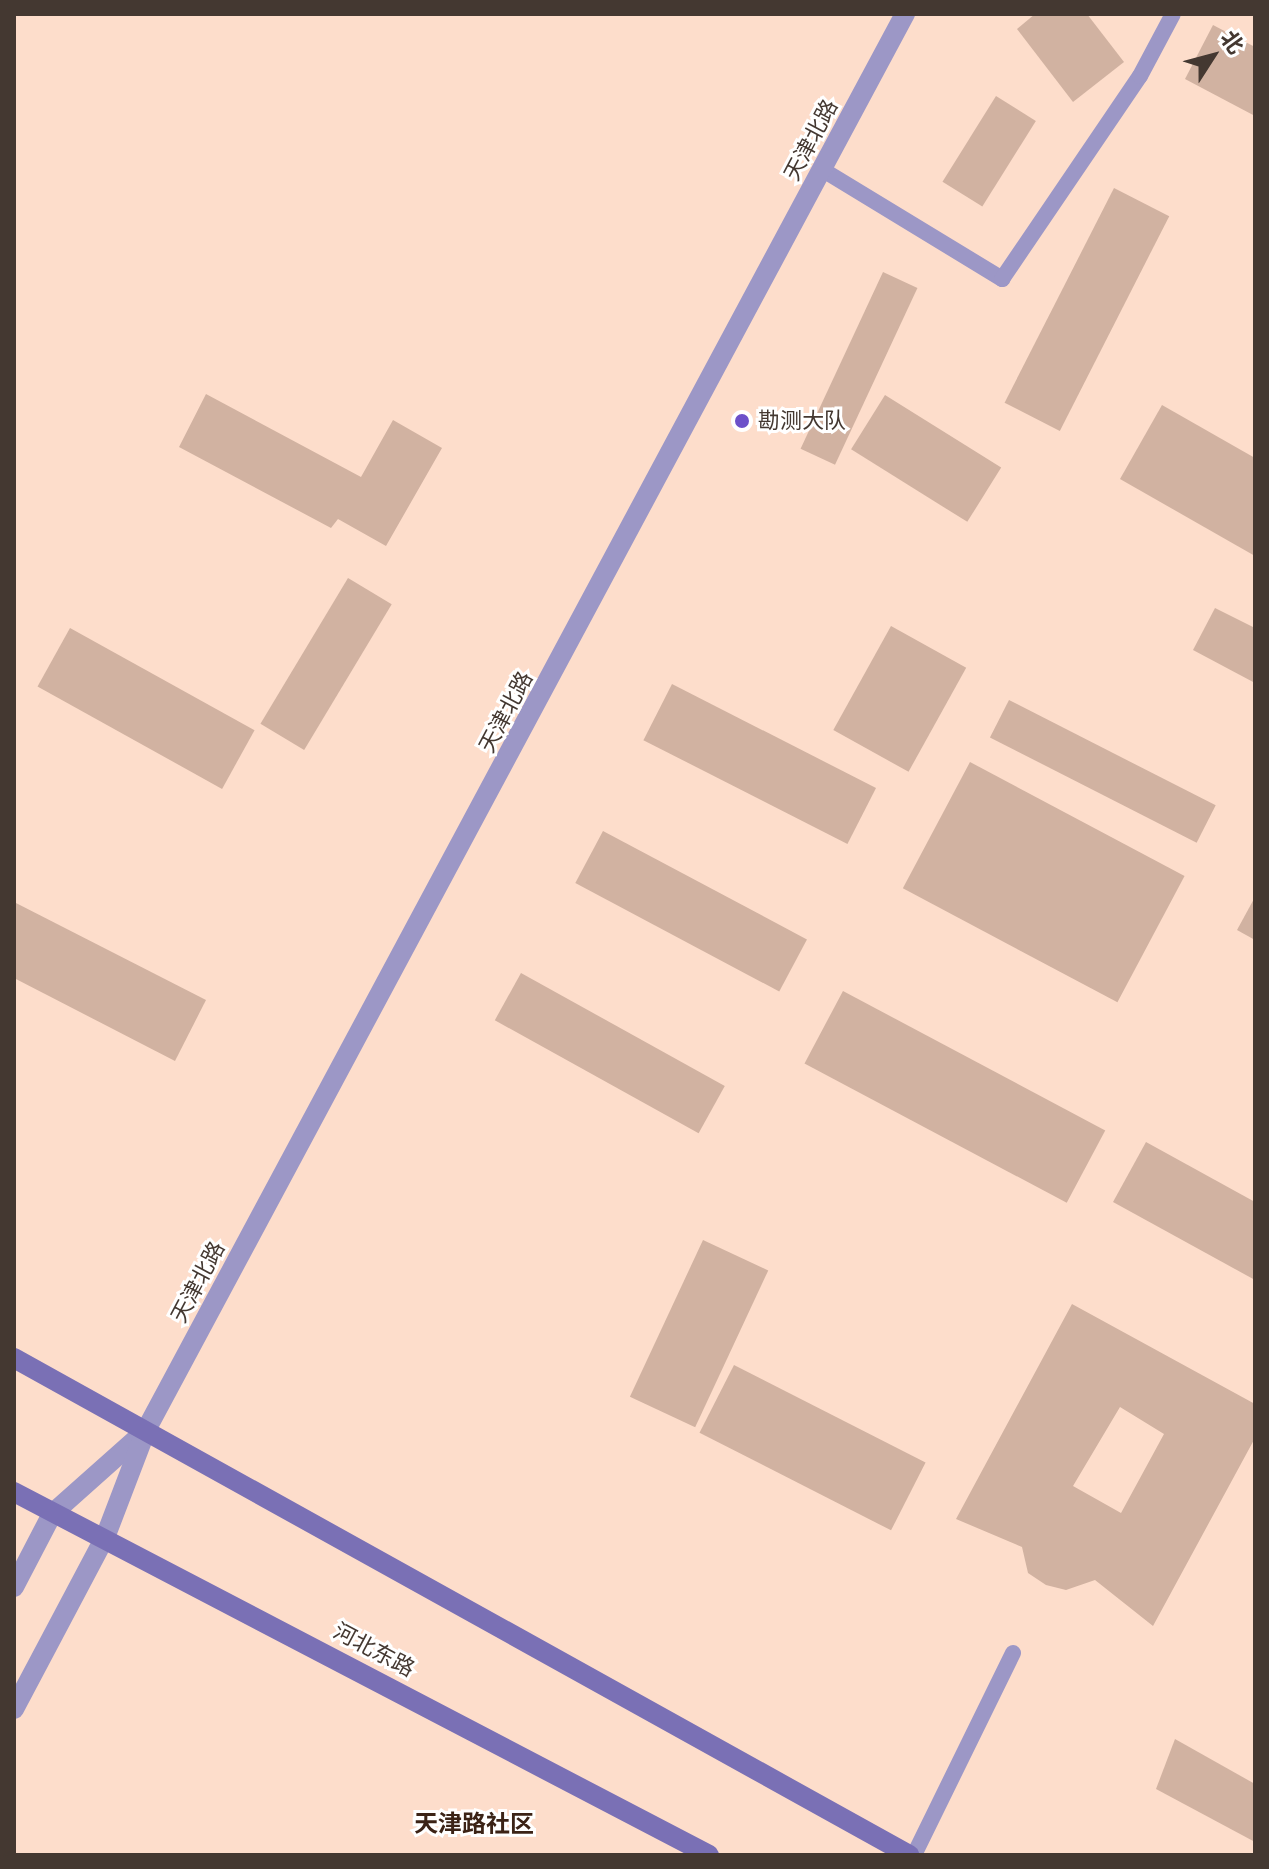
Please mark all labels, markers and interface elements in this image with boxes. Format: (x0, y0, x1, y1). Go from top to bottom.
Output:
north arrow (1173, 16, 1253, 96)
text: 北 (1213, 24, 1252, 60)
street label: 天津北路 (779, 95, 843, 185)
place label: 勘测大队 (758, 408, 846, 434)
marker: 勘测大队 (733, 412, 751, 430)
street label: 天津北路 (474, 667, 538, 757)
street label: 天津北路 (166, 1237, 230, 1327)
street label: 河北东路 (329, 1618, 419, 1682)
district label: 天津路社区 (414, 1810, 534, 1838)

